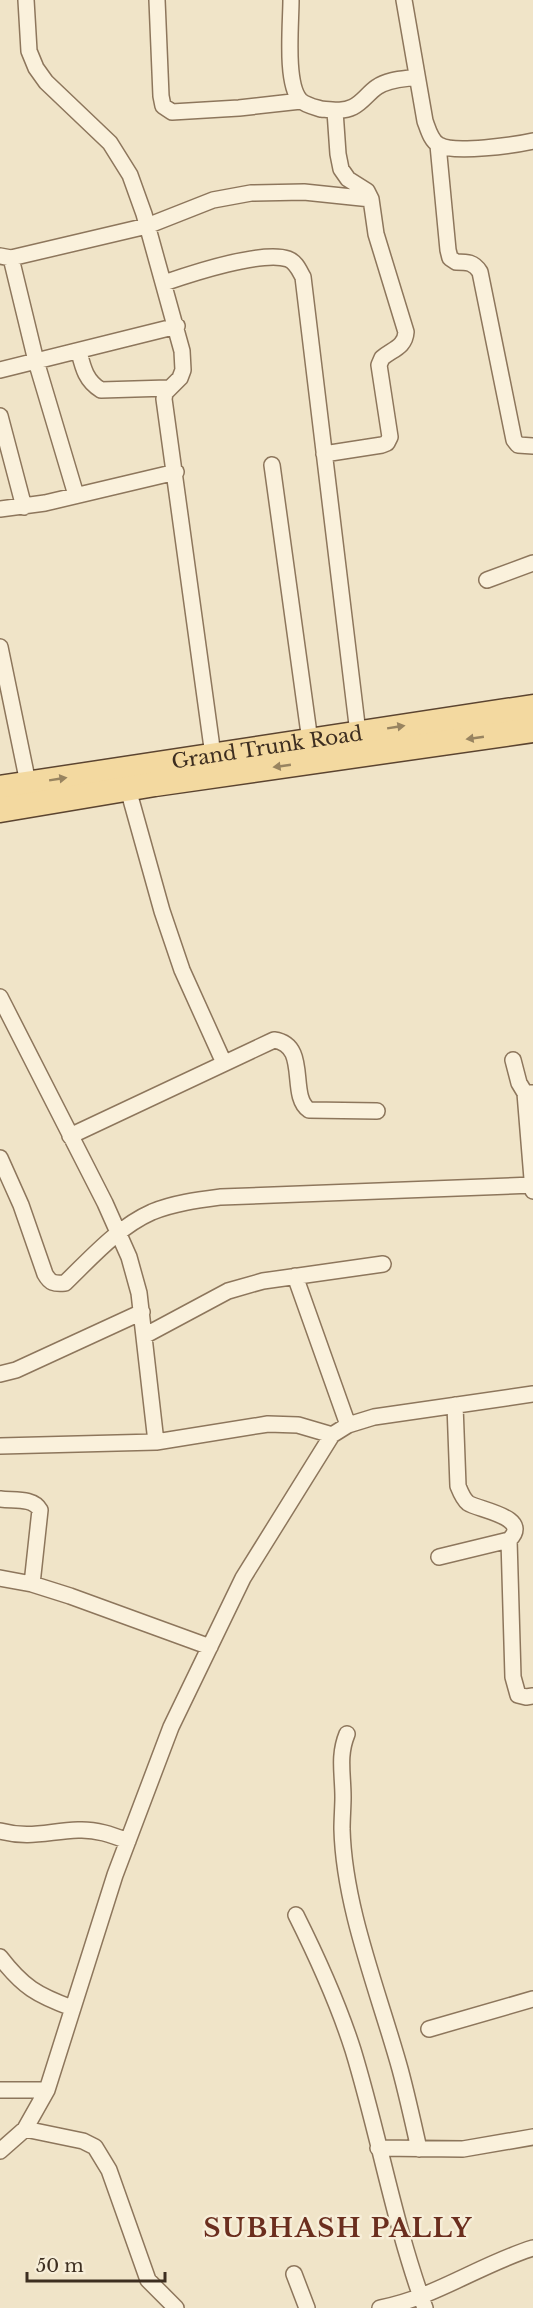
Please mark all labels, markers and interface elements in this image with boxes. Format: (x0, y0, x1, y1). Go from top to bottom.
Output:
street label: Grand Trunk Road (170, 721, 364, 774)
one-way arrow (387, 723, 406, 732)
one-way arrow (465, 734, 484, 743)
one-way arrow (272, 761, 291, 770)
one-way arrow (48, 774, 67, 783)
district label: SUBHASH PALLY (203, 2212, 473, 2244)
scale bar (27, 2245, 165, 2283)
text: 50 m (36, 2255, 84, 2277)

